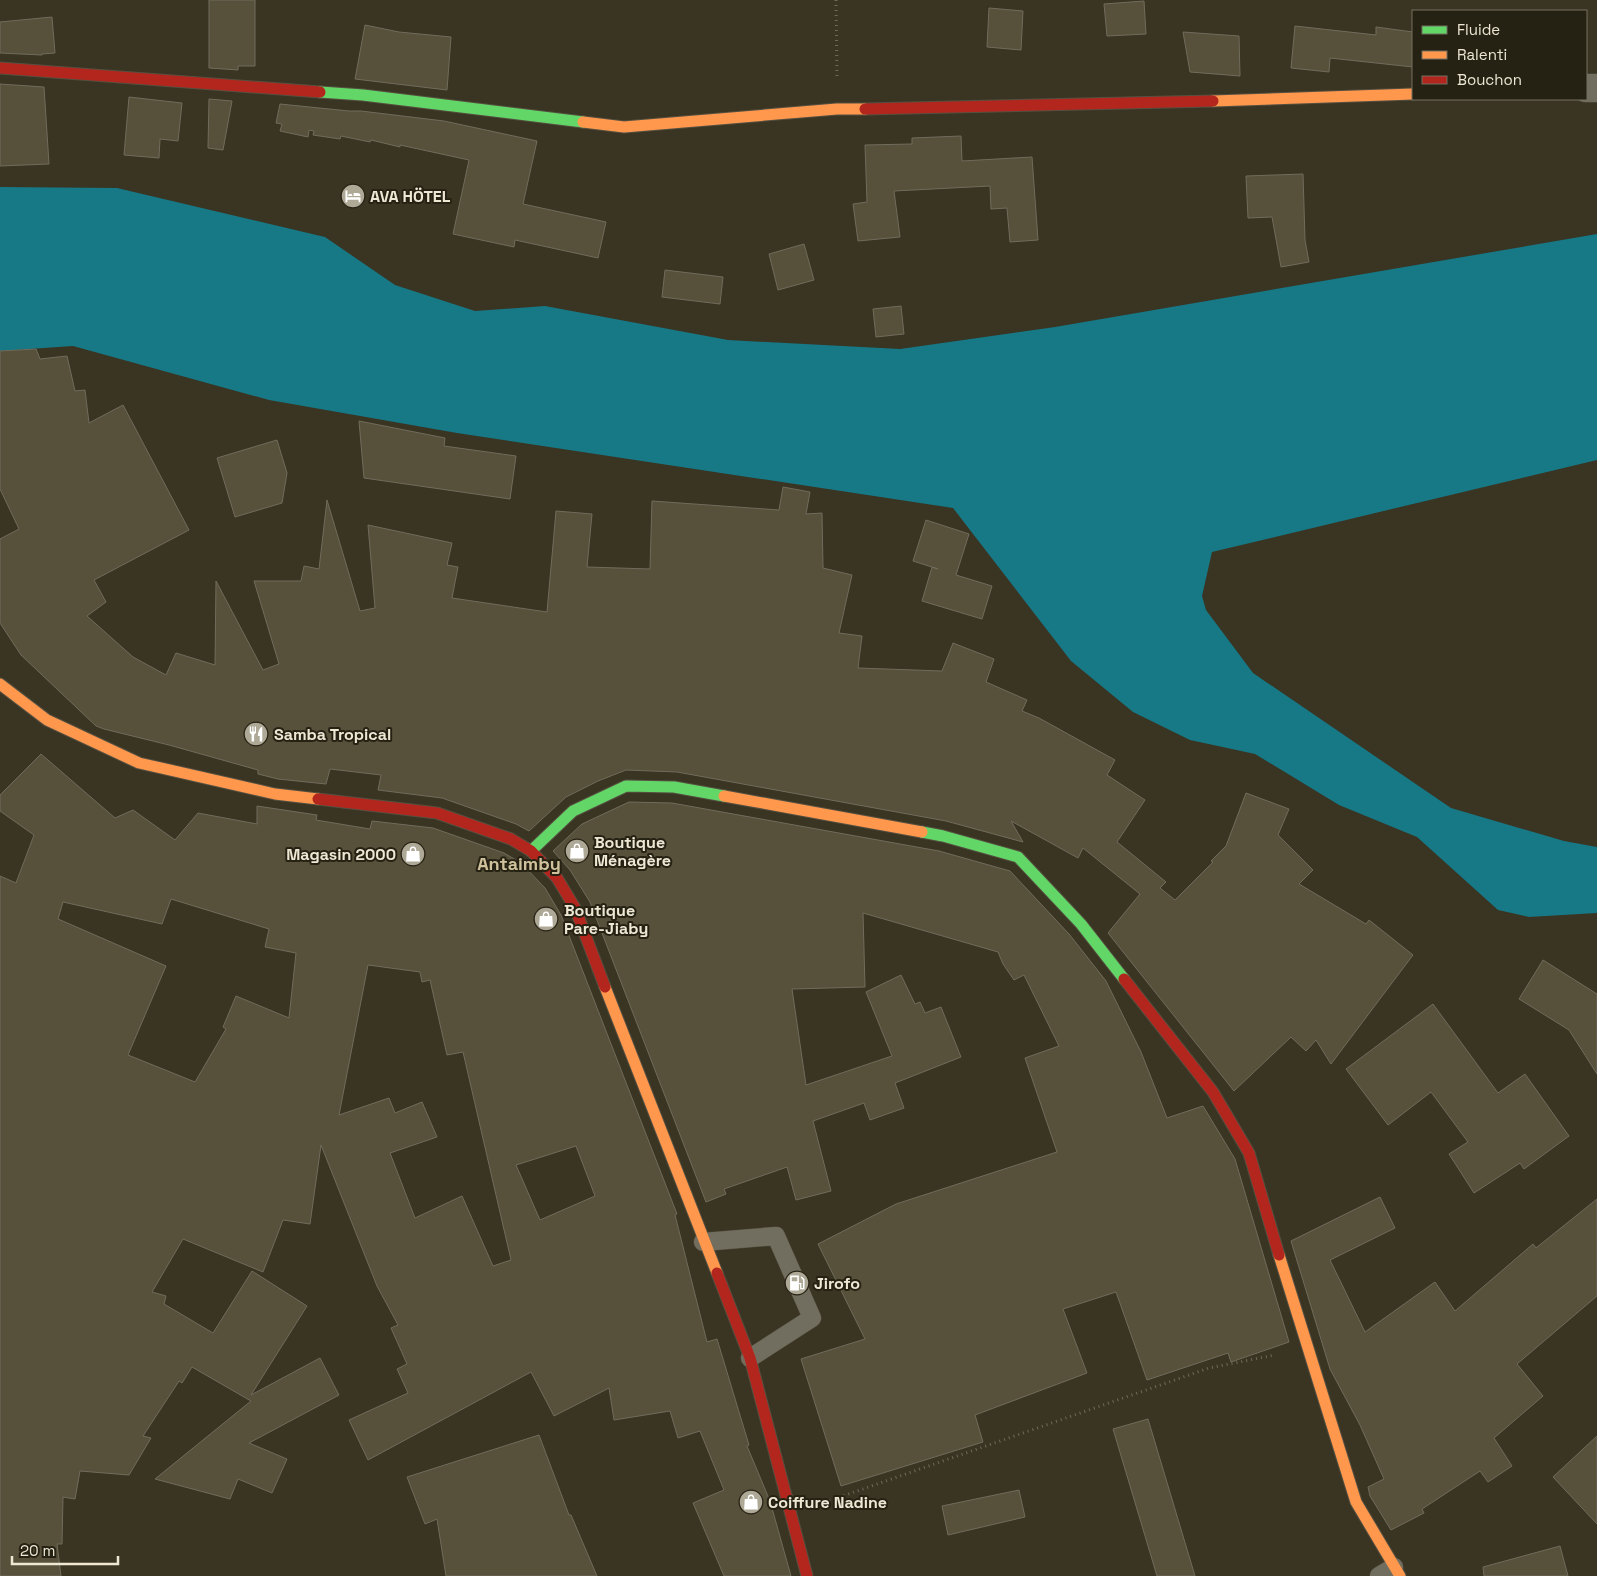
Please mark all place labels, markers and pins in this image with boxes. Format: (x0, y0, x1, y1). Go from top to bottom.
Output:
hotel icon: AVA HÖTEL (340, 183, 366, 209)
place label: AVA HÖTEL (370, 186, 451, 207)
restaurant icon: Samba Tropical (243, 721, 269, 747)
place label: Samba Tropical (274, 724, 391, 745)
place label: Boutique Ménagère (594, 832, 671, 871)
shop icon: Boutique Ménagère (564, 838, 590, 864)
shop icon: Magasin 2000 (400, 841, 426, 867)
place label: Magasin 2000 (286, 844, 396, 865)
place label: Boutique Pare-Jiaby (564, 900, 648, 939)
shop icon: Boutique Pare-Jiaby (533, 906, 559, 932)
fuel station icon: Jirofo (784, 1270, 810, 1296)
place label: Jirofo (814, 1273, 860, 1294)
shop icon: Coiffure Nadine (738, 1489, 764, 1515)
place label: Coiffure Nadine (768, 1492, 887, 1513)

